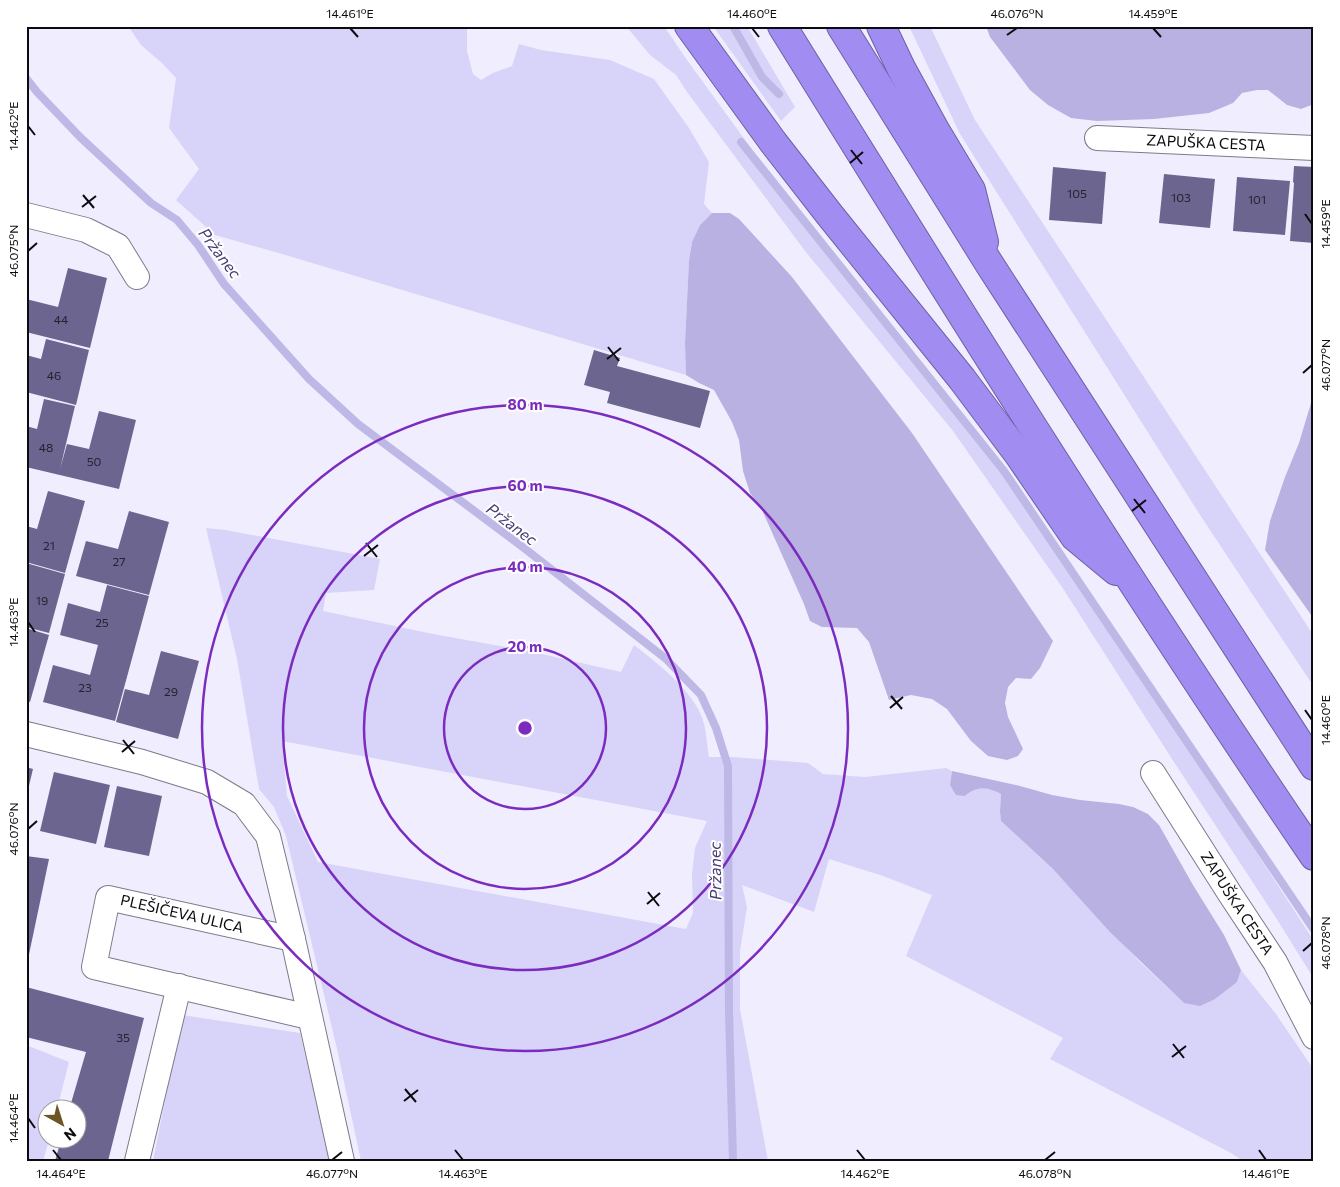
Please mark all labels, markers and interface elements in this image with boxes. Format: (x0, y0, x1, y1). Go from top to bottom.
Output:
text: 14.461°E (326, 6, 374, 20)
text: 14.460°E (727, 6, 777, 20)
text: 46.076°N (991, 6, 1043, 20)
text: 14.459°E (1128, 6, 1178, 20)
text: 14.462°E (6, 102, 20, 150)
street label: ZAPUŠKA CESTA (1146, 130, 1266, 154)
house number: 105 (1067, 186, 1087, 200)
house number: 103 (1171, 190, 1191, 204)
house number: 101 (1248, 192, 1266, 206)
text: 14.459°E (1318, 199, 1332, 249)
water label: Pržanec (195, 224, 246, 282)
text: 46.075°N (6, 225, 20, 277)
house number: 44 (54, 312, 68, 326)
text: 46.077°N (1318, 339, 1332, 391)
house number: 46 (47, 368, 61, 382)
text: 80 m (507, 395, 543, 413)
house number: 48 (39, 440, 53, 454)
house number: 50 (87, 454, 102, 468)
text: 60 m (507, 476, 543, 494)
water label: Pržanec (483, 498, 541, 549)
house number: 21 (43, 538, 55, 552)
house number: 27 (113, 554, 125, 568)
text: 40 m (507, 557, 543, 575)
house number: 19 (36, 593, 48, 607)
text: 14.463°E (6, 598, 20, 646)
house number: 25 (95, 615, 109, 629)
text: 20 m (508, 637, 542, 655)
house number: 23 (78, 680, 92, 694)
house number: 29 (164, 684, 178, 698)
text: 14.460°E (1318, 695, 1332, 745)
centre of rings (516, 719, 534, 737)
text: 46.076°N (6, 803, 20, 855)
water label: Pržanec (704, 842, 725, 900)
street label: ZAPUŠKA CESTA (1197, 848, 1278, 958)
street label: PLEŠIČEVA ULICA (119, 889, 246, 936)
text: 46.078°N (1318, 917, 1332, 969)
house number: 35 (116, 1030, 130, 1044)
text: 14.464°E (6, 1093, 20, 1143)
north arrow (38, 1100, 88, 1150)
text: N (61, 1125, 80, 1144)
text: 14.464°E (36, 1166, 86, 1180)
text: 46.077°N (306, 1166, 358, 1180)
text: 14.463°E (439, 1166, 487, 1180)
text: 14.462°E (841, 1166, 889, 1180)
text: 46.078°N (1019, 1166, 1071, 1180)
text: 14.461°E (1242, 1166, 1290, 1180)

